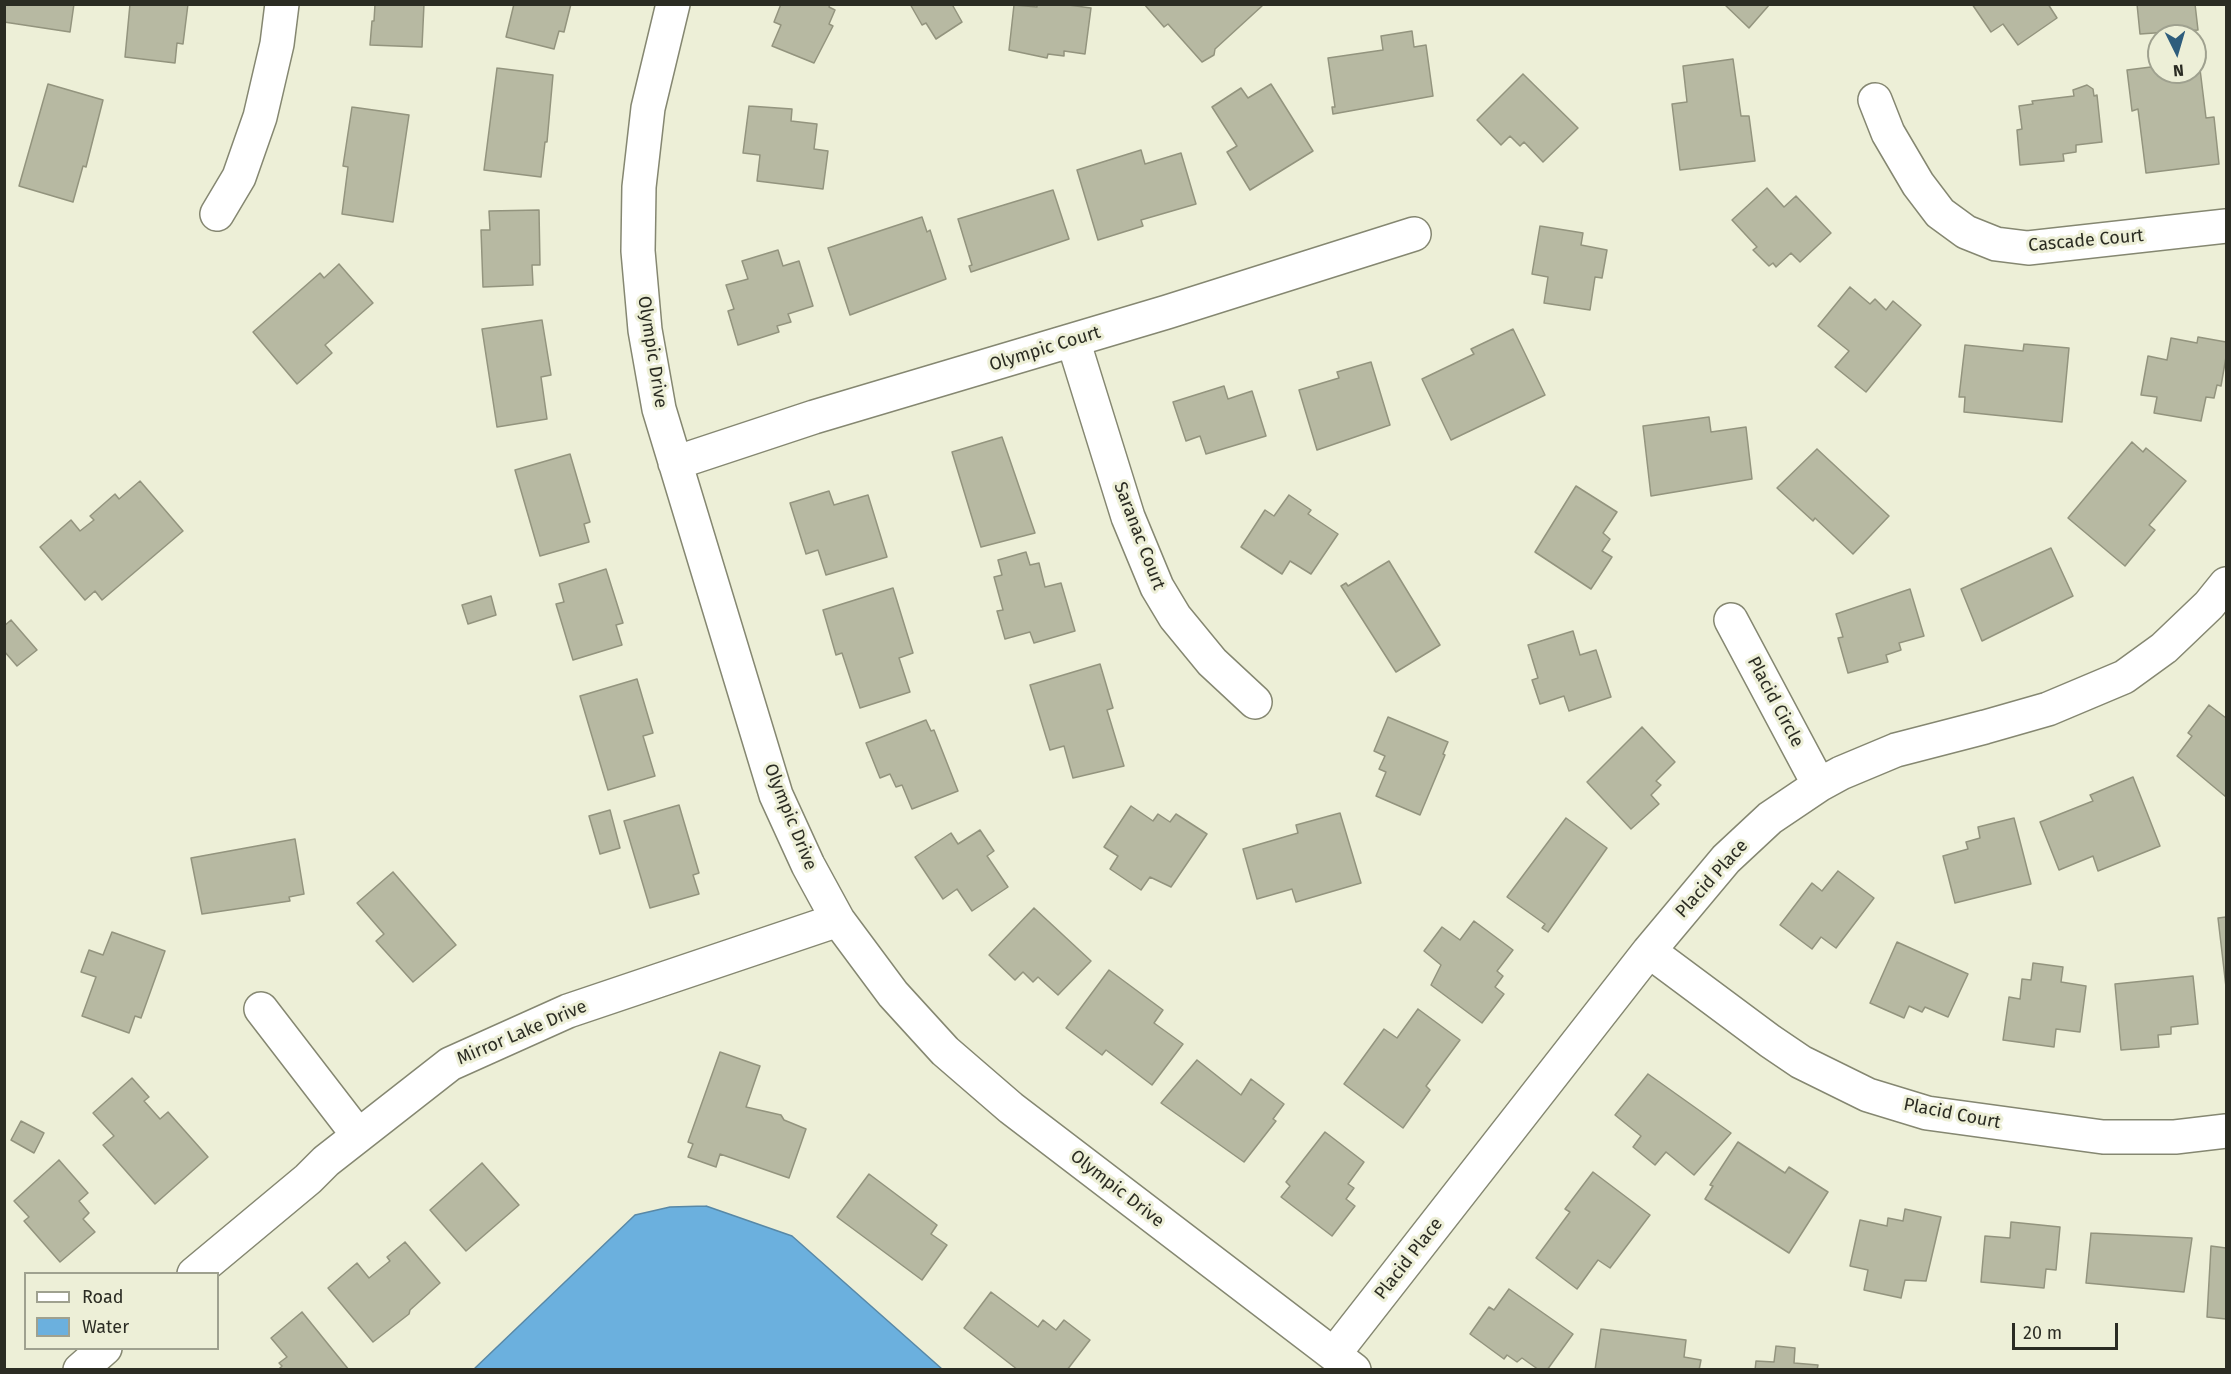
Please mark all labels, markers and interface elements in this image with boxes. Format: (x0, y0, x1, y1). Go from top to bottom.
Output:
north arrow (2147, 24, 2207, 84)
text: N (2172, 61, 2185, 80)
street label: Cascade Court (2027, 225, 2145, 257)
street label: Olympic Drive (632, 294, 672, 410)
street label: Olympic Court (987, 322, 1103, 376)
street label: Saranac Court (1109, 479, 1169, 593)
street label: Placid Circle (1742, 653, 1808, 751)
street label: Olympic Drive (759, 760, 821, 874)
street label: Placid Place (1671, 835, 1753, 923)
street label: Mirror Lake Drive (454, 996, 590, 1070)
street label: Placid Court (1902, 1094, 2002, 1134)
street label: Olympic Drive (1066, 1146, 1168, 1232)
street label: Placid Place (1370, 1214, 1448, 1304)
legend (24, 1272, 219, 1350)
text: Road (82, 1286, 124, 1308)
scale bar (2015, 1311, 2122, 1349)
text: Water (82, 1316, 129, 1338)
text: 20 m (2023, 1322, 2062, 1344)

